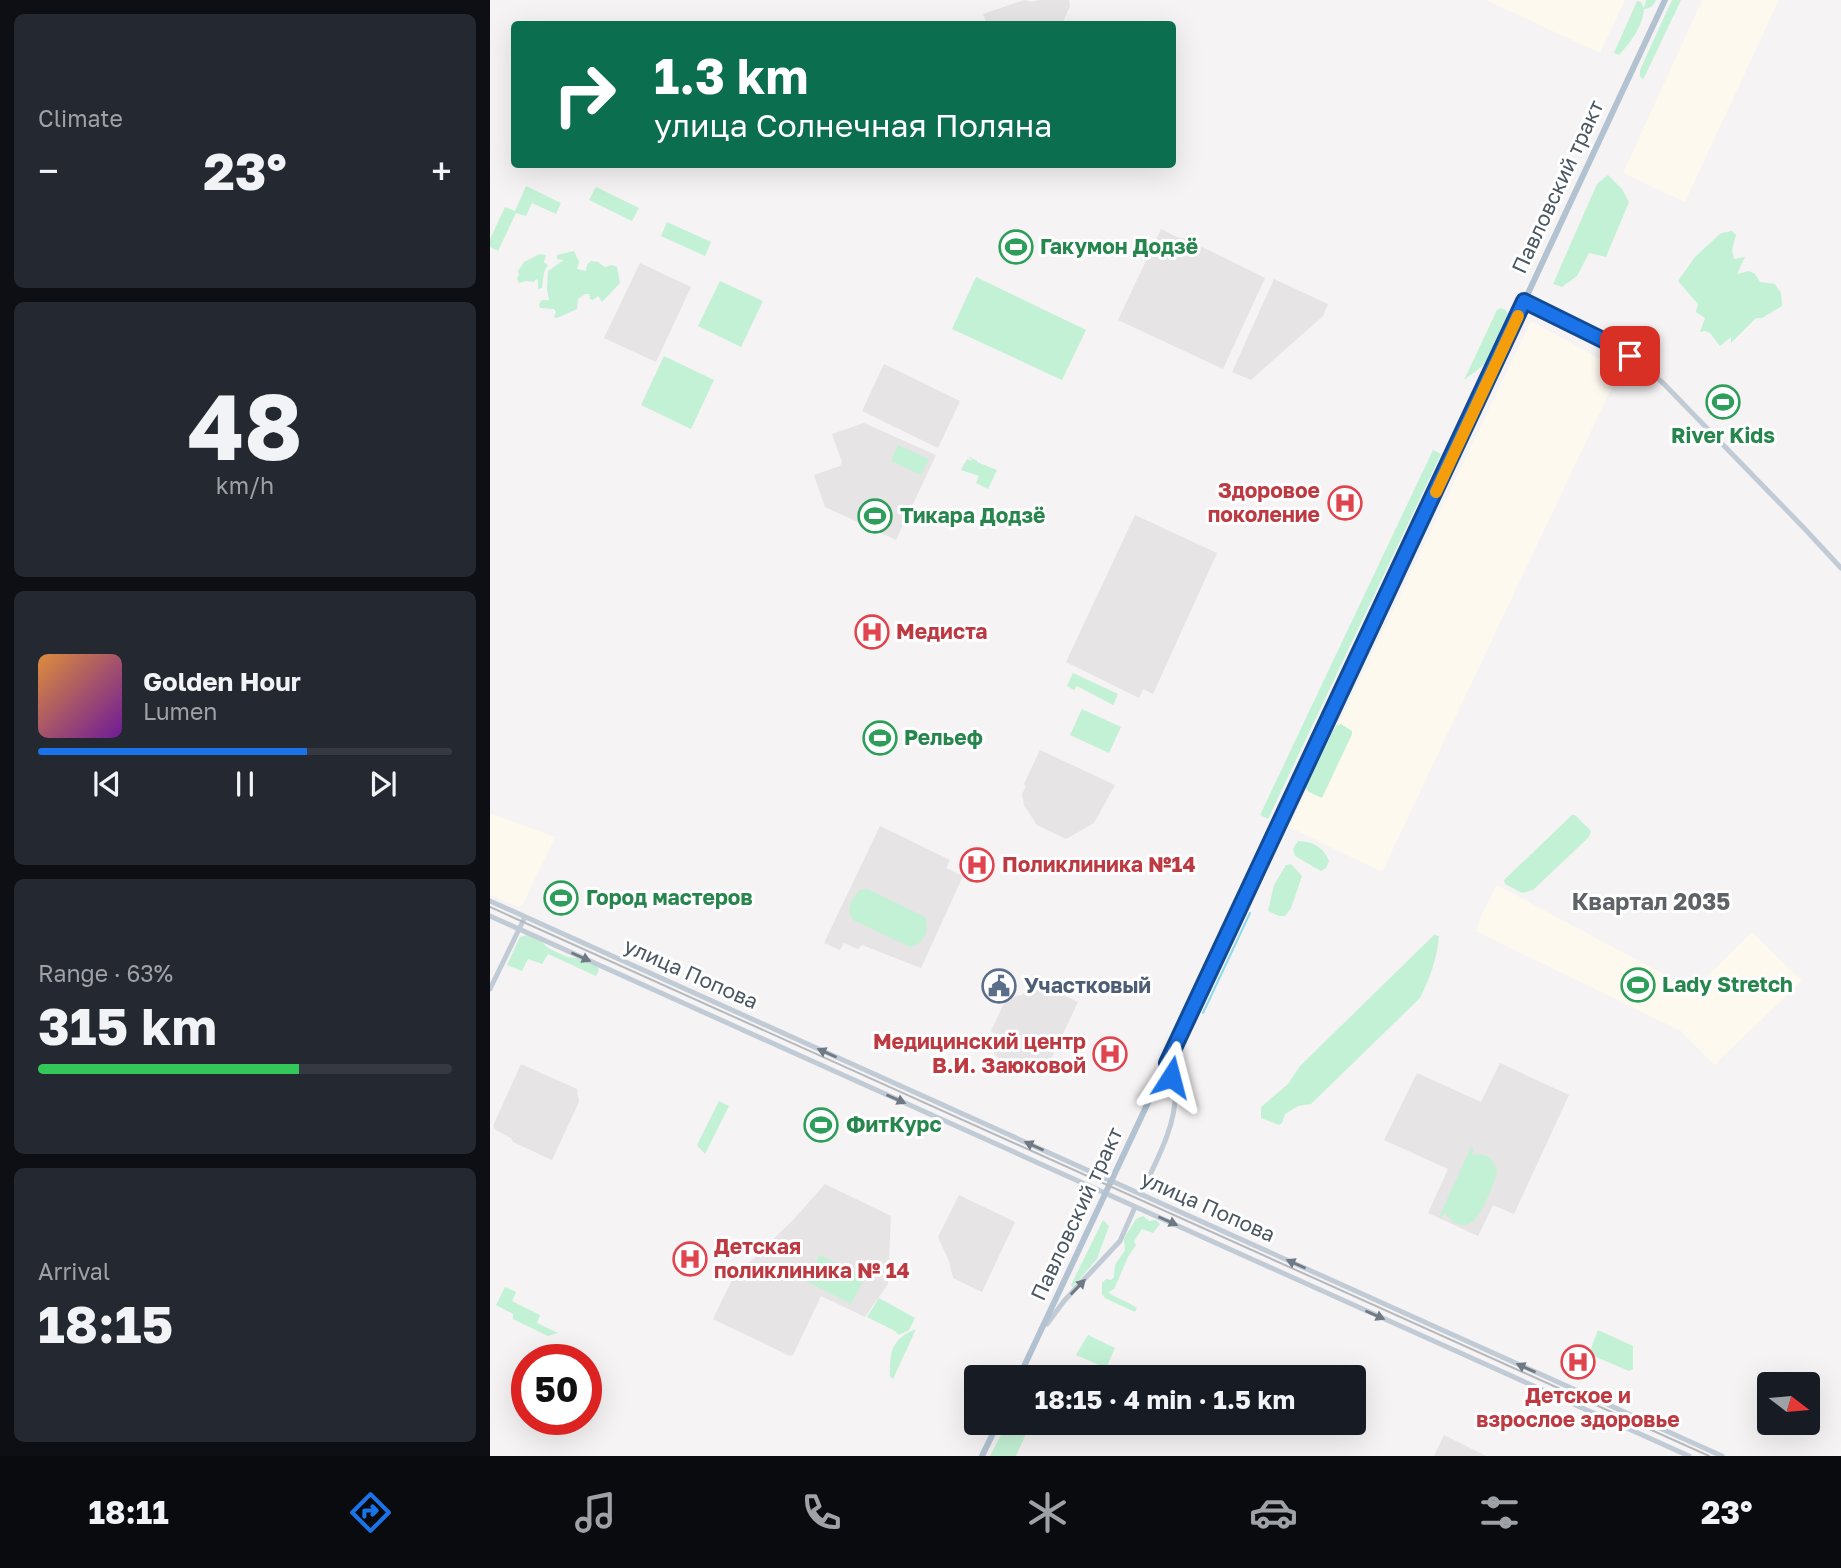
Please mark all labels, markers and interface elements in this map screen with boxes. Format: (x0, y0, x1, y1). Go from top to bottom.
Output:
text: 1.3 km (654, 46, 808, 105)
icon: right (539, 49, 630, 140)
street label: Павловский тракт (1506, 96, 1609, 277)
text: Climate (38, 104, 123, 132)
text: улица Солнечная Поляна (654, 106, 1052, 144)
text: 23° (203, 139, 287, 201)
text: − (38, 148, 59, 193)
text: + (431, 148, 452, 193)
sports icon: Гакумон Додзё (997, 228, 1035, 266)
place label: Гакумон Додзё (1040, 233, 1198, 259)
pin (1600, 326, 1660, 386)
icon: arrive (1611, 337, 1649, 375)
text: 48 (187, 371, 303, 480)
sports icon: River Kids (1704, 383, 1742, 421)
place label: River Kids (1671, 422, 1775, 448)
text: km/h (216, 471, 274, 499)
place label: Здоровое поколение (1208, 477, 1320, 527)
hospital icon: Здоровое поколение (1326, 484, 1364, 522)
sports icon: Тикара Додзё (856, 497, 894, 535)
place label: Тикара Додзё (900, 502, 1045, 528)
hospital icon: Медиста (853, 613, 891, 651)
place label: Медиста (896, 618, 988, 644)
text: Golden Hour (143, 666, 301, 697)
text: Lumen (143, 697, 217, 725)
sports icon: Рельеф (861, 719, 899, 757)
place label: Рельеф (904, 724, 983, 750)
icon: previous (88, 765, 126, 803)
icon: pause (226, 765, 264, 803)
icon: next (364, 765, 402, 803)
hospital icon: Поликлиника №14 (958, 846, 996, 884)
place label: Поликлиника №14 (1002, 851, 1196, 877)
sports icon: Город мастеров (542, 879, 580, 917)
place label: Город мастеров (586, 884, 753, 910)
district label: Квартал 2035 (1572, 887, 1730, 915)
street label: улица Попова (620, 932, 762, 1014)
one-way arrow (571, 952, 592, 963)
text: Range · 63% (38, 959, 173, 987)
sports icon: Lady Stretch (1619, 966, 1657, 1004)
public building icon: Участковый (980, 967, 1018, 1005)
place label: Lady Stretch (1662, 971, 1793, 997)
place label: Участковый (1024, 972, 1151, 998)
text: 315 km (38, 994, 217, 1056)
place label: Медицинский центр В.И. Заюковой (873, 1028, 1086, 1078)
hospital icon: Медицинский центр В.И. Заюковой (1091, 1035, 1129, 1073)
position arrow (1134, 1040, 1208, 1114)
one-way arrow (816, 1047, 837, 1058)
one-way arrow (886, 1093, 906, 1105)
sports icon: ФитКурс (802, 1106, 840, 1144)
place label: ФитКурс (846, 1111, 942, 1137)
street label: Павловский тракт (1025, 1123, 1128, 1304)
one-way arrow (1024, 1140, 1044, 1152)
street label: улица Попова (1137, 1165, 1279, 1247)
one-way arrow (1158, 1215, 1178, 1227)
place label: Детская поликлиника № 14 (714, 1233, 910, 1283)
hospital icon: Детская поликлиника № 14 (671, 1240, 709, 1278)
text: Arrival (38, 1257, 110, 1285)
one-way arrow (1286, 1258, 1306, 1270)
one-way arrow (1069, 1278, 1086, 1295)
text: 18:15 (38, 1292, 173, 1354)
one-way arrow (1365, 1309, 1385, 1321)
hospital icon: Детское и взрослое здоровье (1559, 1343, 1597, 1381)
speed limit sign: 50 (511, 1344, 602, 1435)
one-way arrow (1516, 1362, 1536, 1373)
north arrow (1757, 1372, 1820, 1435)
map controls (1757, 1372, 1820, 1435)
place label: Детское и взрослое здоровье (1476, 1382, 1680, 1432)
text: 18:15 · 4 min · 1.5 km (1035, 1384, 1295, 1415)
icon: directions (346, 1488, 395, 1537)
icon: music (571, 1488, 620, 1537)
icon: phone (797, 1488, 846, 1537)
icon: climate (1023, 1488, 1072, 1537)
icon: car (1249, 1488, 1298, 1537)
icon: filters (1475, 1488, 1524, 1537)
text: 18:11 (88, 1493, 169, 1531)
text: 23° (1701, 1493, 1753, 1531)

